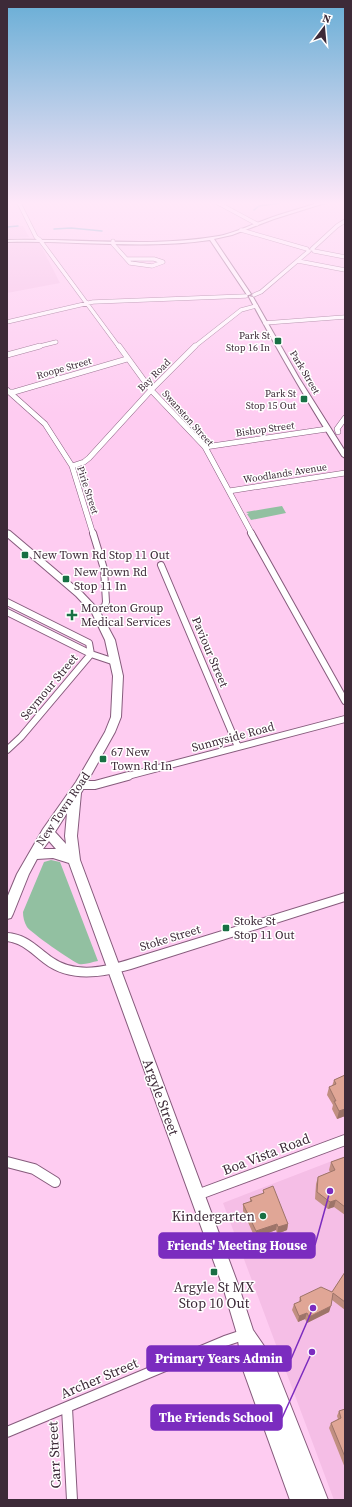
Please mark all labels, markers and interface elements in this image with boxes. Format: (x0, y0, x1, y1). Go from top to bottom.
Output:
north arrow (304, 8, 344, 48)
text: N (321, 11, 333, 27)
place label: Park St Stop 16 In (226, 329, 271, 354)
marker: Park St Stop 16 In (273, 336, 283, 346)
street label: Park Street (287, 348, 323, 397)
street label: Roope Street (35, 354, 94, 382)
street label: Bay Road (135, 356, 173, 394)
street label: Swanston Street (159, 387, 217, 449)
place label: Park St Stop 15 Out (246, 387, 297, 412)
marker: Park St Stop 15 Out (299, 394, 309, 404)
street label: Bishop Street (235, 418, 296, 440)
street label: Woodlands Avenue (242, 460, 328, 486)
street label: Pirie Street (74, 464, 102, 516)
place label: New Town Rd Stop 11 Out (33, 547, 169, 563)
marker: New Town Rd Stop 11 Out (20, 550, 30, 560)
place label: New Town Rd Stop 11 In (74, 564, 147, 594)
marker: New Town Rd Stop 11 In (61, 574, 71, 584)
place label: Moreton Group Medical Services (81, 600, 171, 630)
marker: Moreton Group Medical Services (66, 609, 78, 621)
street label: Paviour Street (188, 614, 232, 690)
street label: Seymour Street (17, 651, 81, 723)
street label: Sunnyside Road (190, 718, 276, 756)
place label: 67 New Town Rd In (111, 744, 172, 774)
marker: 67 New Town Rd In (98, 754, 108, 764)
street label: New Town Road (32, 769, 94, 849)
place label: Stoke St Stop 11 Out (234, 913, 294, 943)
street label: Stoke Street (138, 921, 202, 955)
marker: Stoke St Stop 11 Out (221, 923, 231, 933)
street label: Argyle Street (138, 1056, 184, 1138)
street label: Boa Vista Road (219, 1128, 313, 1180)
place label: Kindergarten (172, 1206, 256, 1226)
marker: Kindergarten (258, 1211, 268, 1221)
callout: Friends' Meeting House (159, 1233, 315, 1258)
text: Friends' Meeting House (167, 1237, 307, 1254)
marker: Argyle St MX Stop 10 Out (209, 1267, 219, 1277)
place label: Argyle St MX Stop 10 Out (174, 1277, 254, 1313)
callout: Primary Years Admin (147, 1346, 291, 1371)
text: Primary Years Admin (155, 1350, 283, 1367)
street label: Archer Street (57, 1352, 141, 1403)
callout: The Friends School (151, 1405, 282, 1430)
text: The Friends School (159, 1409, 273, 1426)
street label: Carr Street (42, 1420, 66, 1489)

